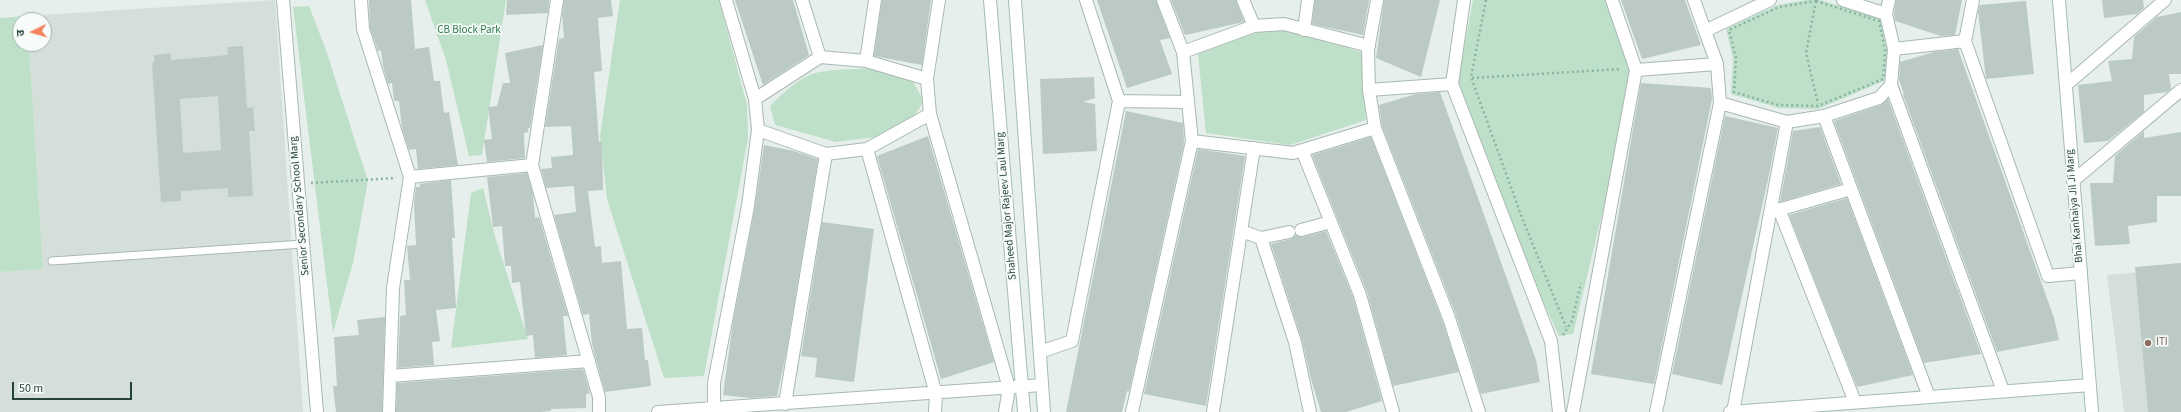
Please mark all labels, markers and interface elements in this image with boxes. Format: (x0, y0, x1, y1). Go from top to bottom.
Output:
north arrow (12, 12, 52, 52)
park label: CB Block Park (437, 24, 501, 38)
text: उ (13, 29, 28, 37)
street label: Shaheed Major Rajeev Laul Marg (994, 132, 1020, 280)
street label: Senior Secondary School Marg (287, 136, 313, 276)
street label: Bhai Kanhaiya Jil Ji Marg (2063, 149, 2087, 263)
place label: ITI (2156, 336, 2168, 350)
marker: ITI (2143, 338, 2153, 348)
scale bar (14, 374, 134, 400)
text: 50 m (19, 380, 43, 397)

